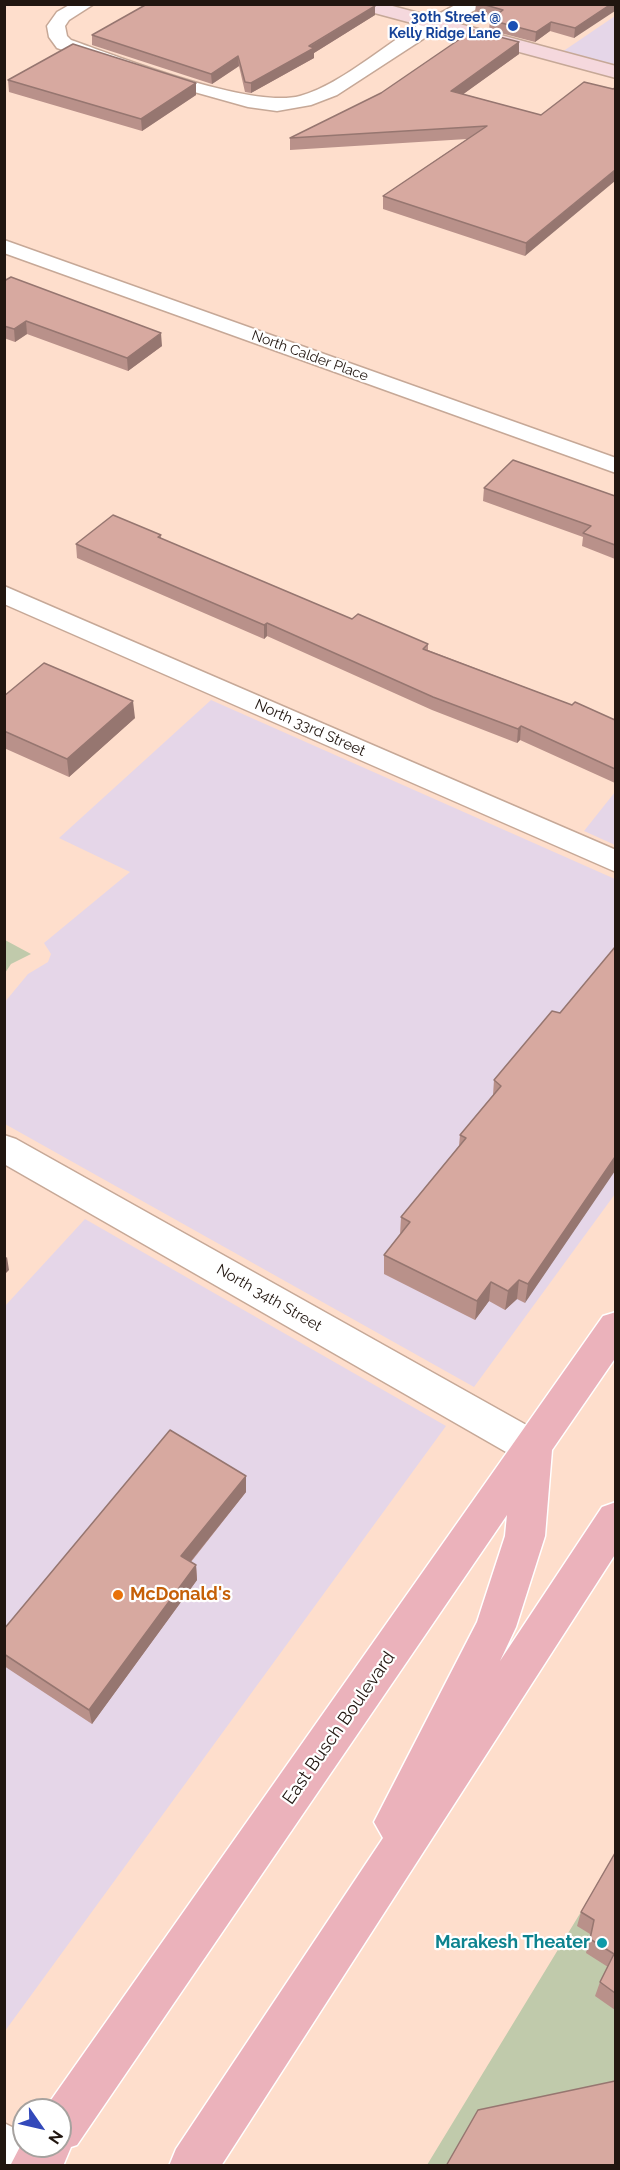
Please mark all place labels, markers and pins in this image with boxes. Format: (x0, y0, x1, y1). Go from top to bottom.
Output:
place label: 30th Street @ Kelly Ridge Lane (389, 10, 501, 42)
marker: 30th Street @ Kelly Ridge Lane (506, 19, 520, 33)
place label: McDonald's (130, 1584, 231, 1606)
marker: McDonald's (111, 1588, 125, 1602)
place label: Marakesh Theater (435, 1932, 590, 1954)
marker: Marakesh Theater (595, 1936, 609, 1950)

